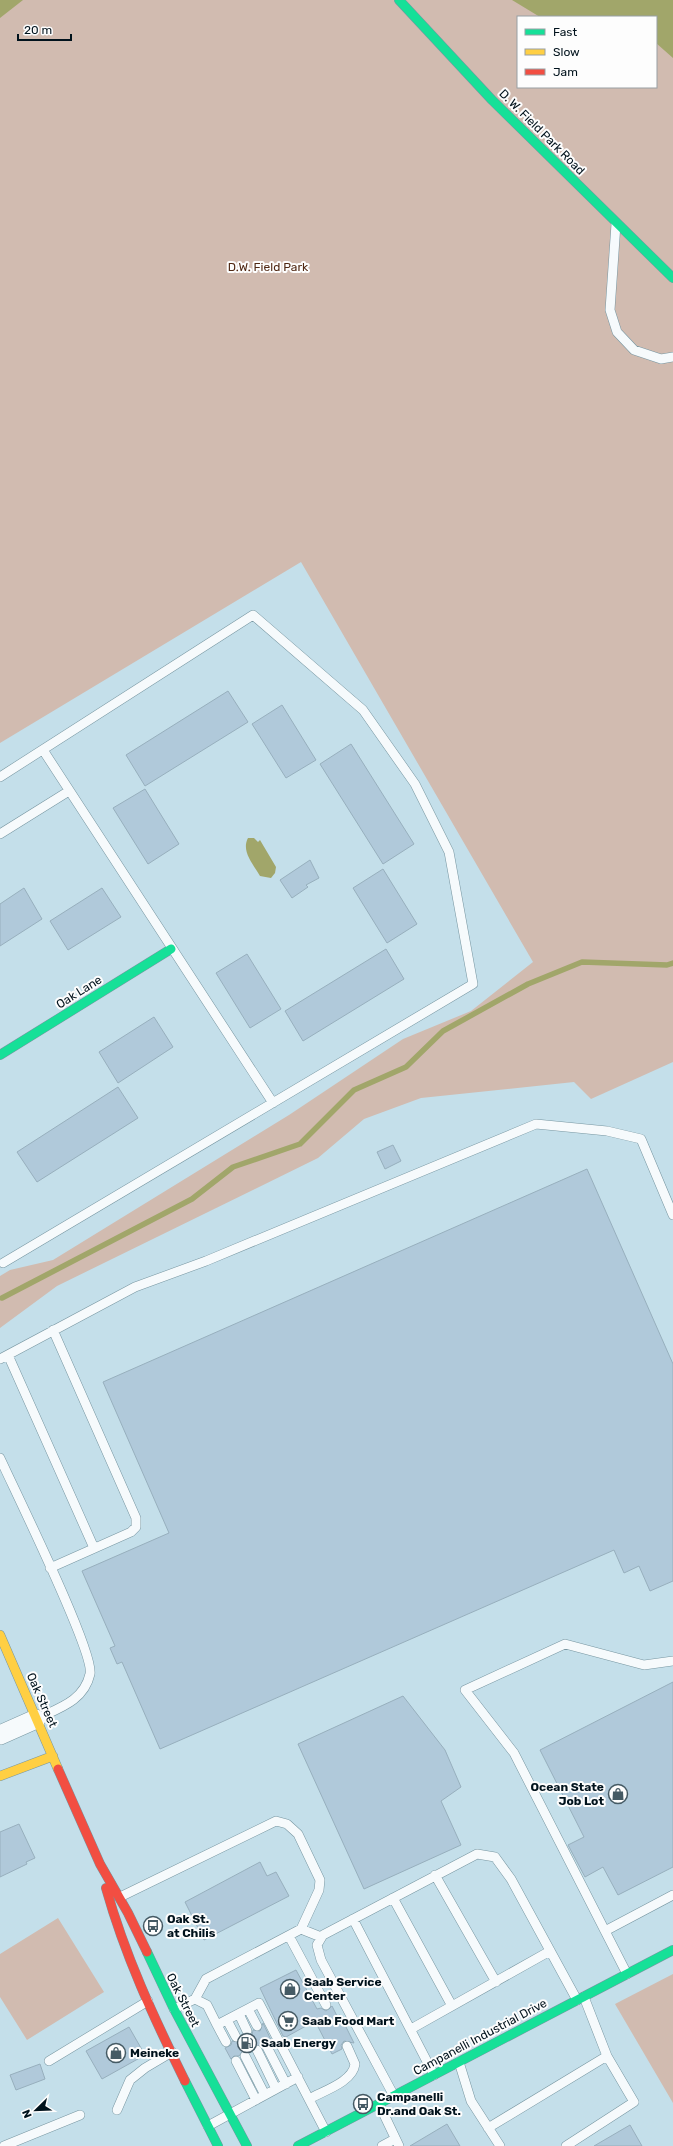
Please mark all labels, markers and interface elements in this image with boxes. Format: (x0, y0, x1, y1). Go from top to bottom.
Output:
scale bar (18, 16, 71, 42)
legend (517, 16, 657, 88)
text: 20 m (24, 23, 52, 37)
text: Fast (553, 25, 577, 39)
text: Slow (553, 45, 580, 59)
text: Jam (553, 65, 578, 79)
street label: D. W. Field Park Road (496, 86, 588, 178)
park label: D.W. Field Park (228, 260, 309, 274)
street label: Oak Lane (54, 972, 105, 1011)
street label: Oak Street (24, 1670, 60, 1730)
place label: Ocean State Job Lot (531, 1780, 604, 1808)
shop icon: Ocean State Job Lot (607, 1783, 629, 1805)
place label: Oak St. at Chilis (167, 1912, 216, 1940)
bus stop icon: Oak St. at Chilis (142, 1915, 164, 1937)
street label: Oak Street (163, 1971, 203, 2029)
place label: Saab Service Center (304, 1975, 382, 2003)
shop icon: Saab Service Center (279, 1978, 301, 2000)
street label: Campanelli Industrial Drive (411, 1996, 549, 2078)
supermarket icon: Saab Food Mart (277, 2010, 299, 2032)
place label: Saab Food Mart (302, 2014, 395, 2028)
fuel station icon: Saab Energy (236, 2032, 258, 2054)
place label: Saab Energy (261, 2036, 336, 2050)
shop icon: Meineke (105, 2042, 127, 2064)
place label: Meineke (130, 2046, 179, 2060)
north arrow (16, 2090, 56, 2130)
place label: Campanelli Dr.and Oak St. (377, 2090, 461, 2118)
bus stop icon: Campanelli Dr.and Oak St. (352, 2093, 374, 2115)
text: N (20, 2107, 35, 2120)

